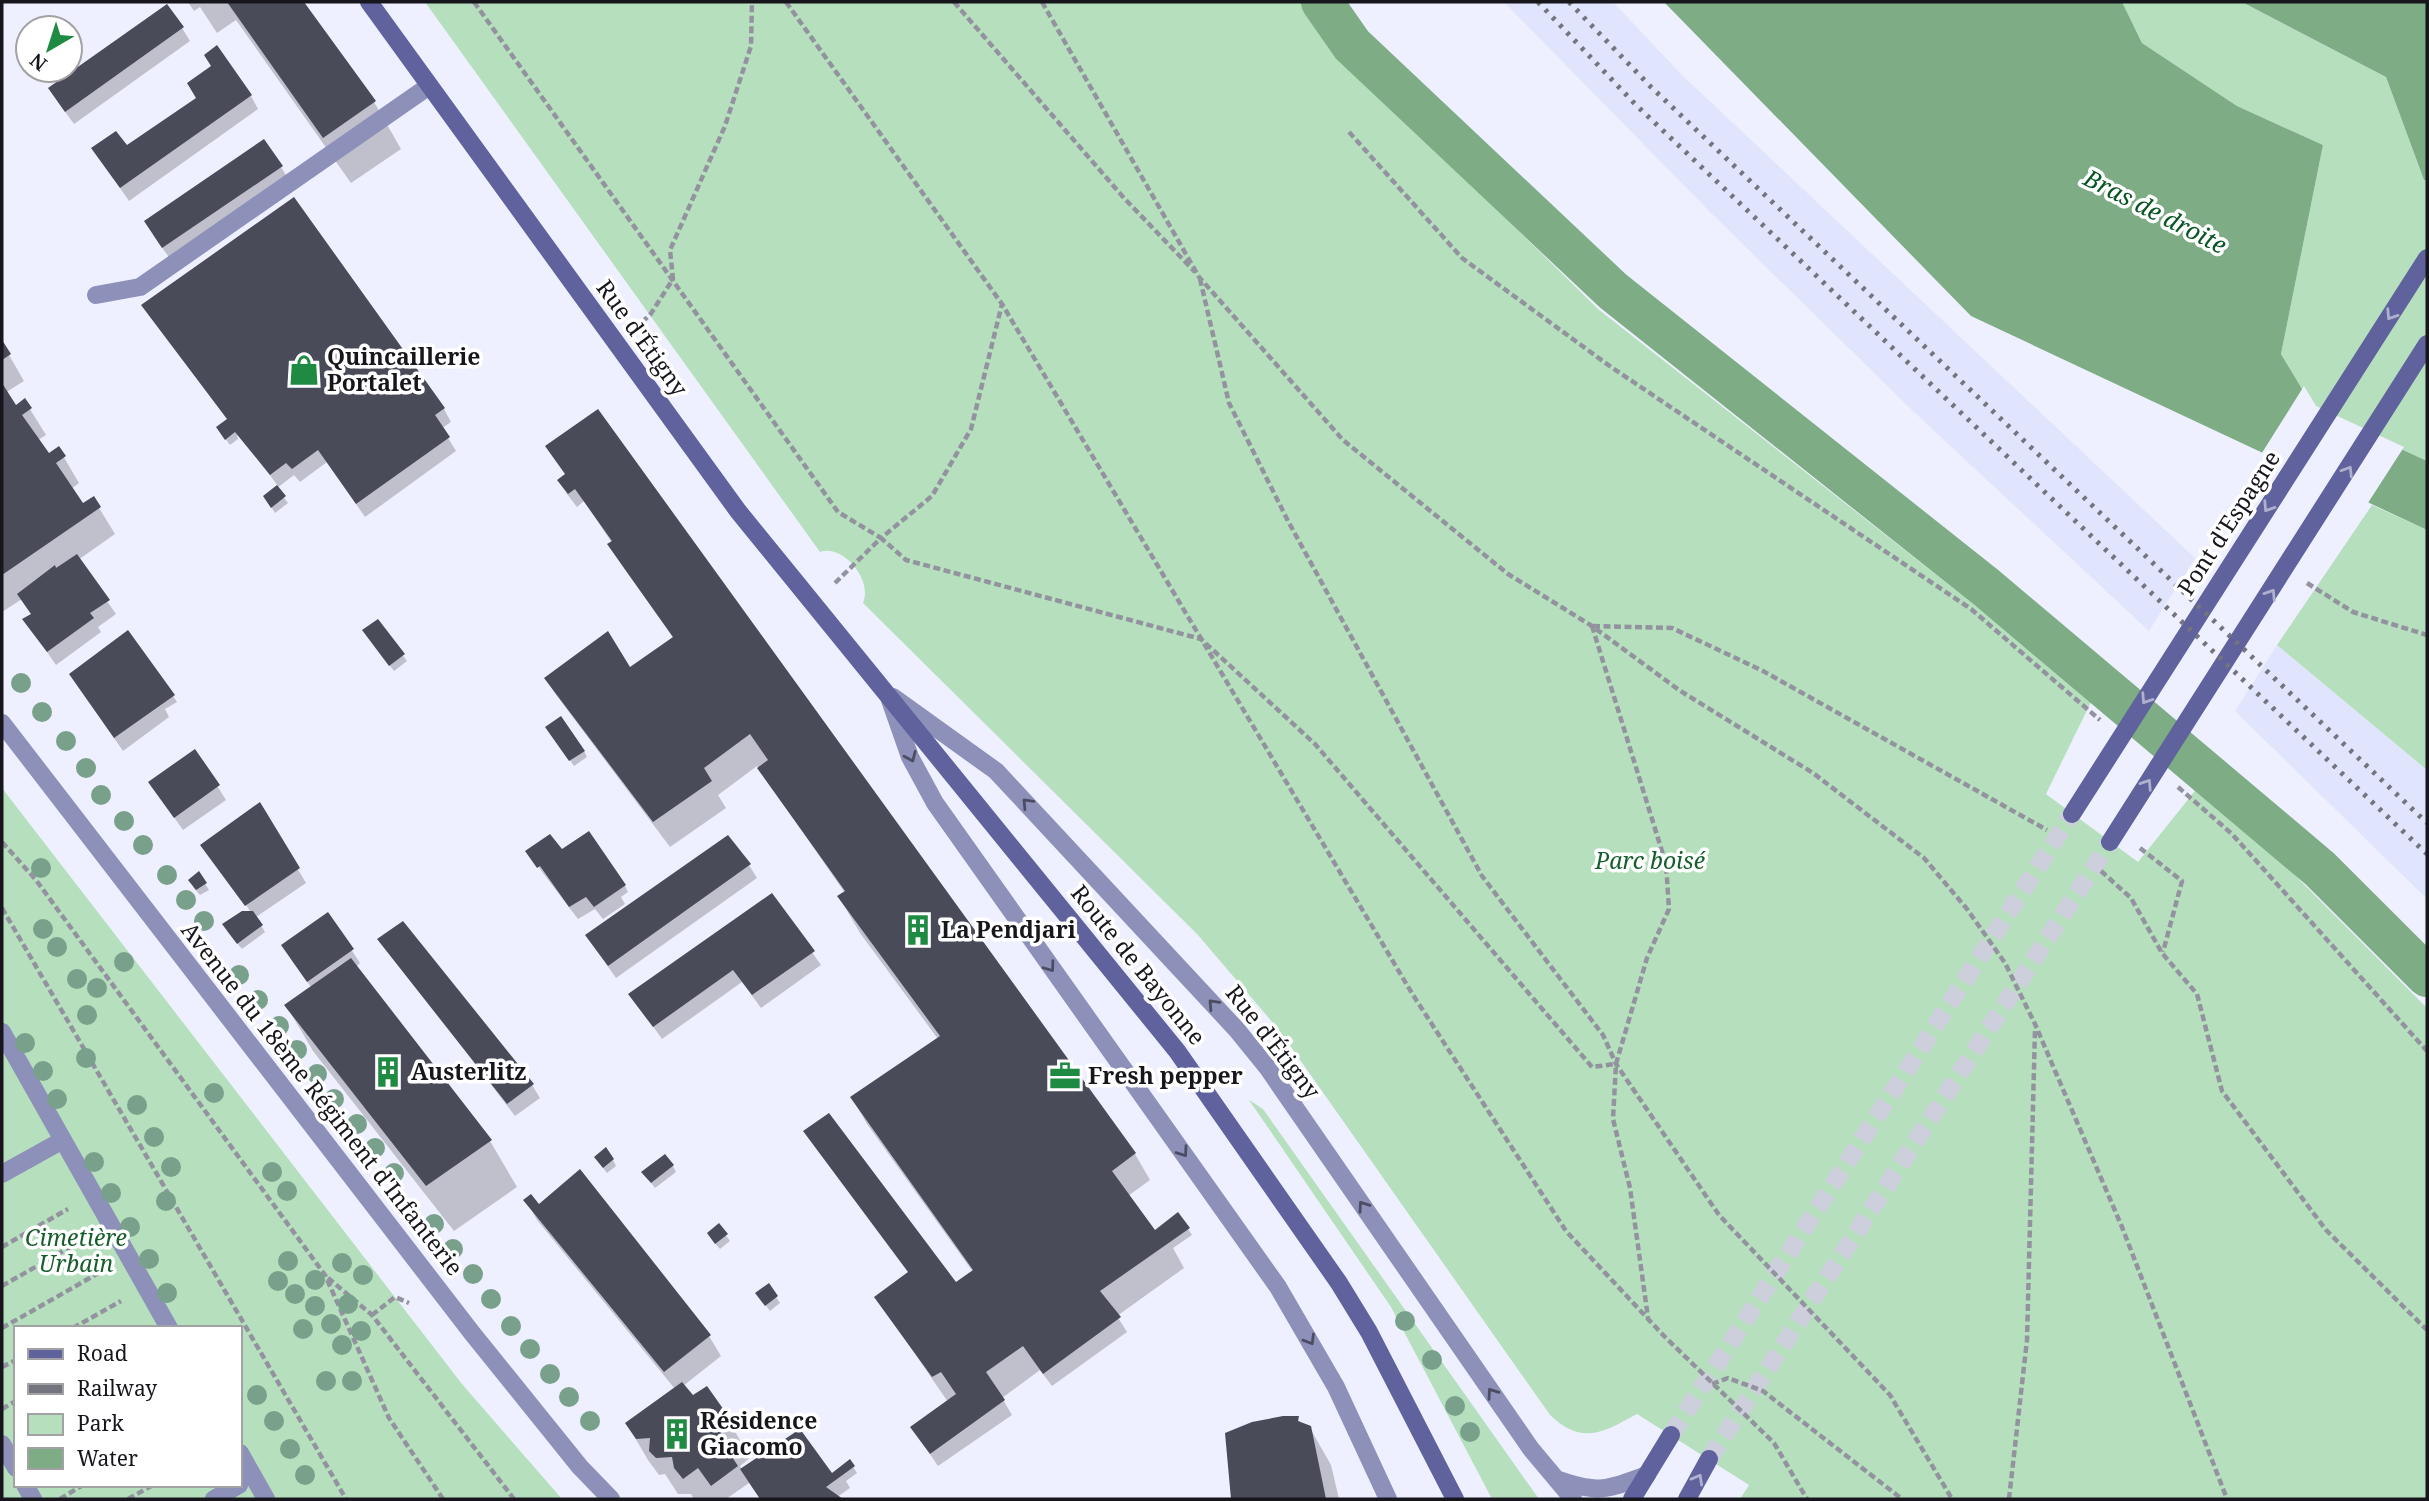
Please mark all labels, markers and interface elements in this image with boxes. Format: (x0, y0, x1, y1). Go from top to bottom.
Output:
north arrow (14, 14, 84, 84)
text: N (24, 47, 52, 77)
water label: Bras de droite (2078, 160, 2233, 261)
street label: Rue d'Étigny (590, 273, 696, 402)
one-way arrow (2386, 308, 2399, 321)
place label: Quincaillerie Portalet (327, 340, 481, 398)
shop icon: Quincaillerie Portalet (287, 353, 321, 387)
street label: Pont d'Espagne (2169, 444, 2287, 601)
one-way arrow (2340, 465, 2353, 478)
one-way arrow (2264, 500, 2277, 513)
one-way arrow (2262, 588, 2275, 601)
one-way arrow (2141, 691, 2154, 704)
one-way arrow (903, 750, 917, 763)
one-way arrow (2138, 779, 2151, 792)
one-way arrow (1022, 798, 1035, 811)
park label: Parc boisé (1594, 844, 1706, 876)
street label: Route de Bayonne (1064, 878, 1213, 1051)
building icon: La Pendjari (901, 913, 935, 947)
place label: La Pendjari (941, 913, 1076, 945)
street label: Avenue du 18ème Régiment d'Infanterie (175, 915, 471, 1282)
one-way arrow (1041, 960, 1054, 972)
street label: Rue d'Étigny (1219, 978, 1328, 1105)
one-way arrow (1209, 999, 1221, 1012)
building icon: Austerlitz (371, 1055, 405, 1089)
place label: Austerlitz (411, 1055, 526, 1087)
office icon: Fresh pepper (1048, 1059, 1082, 1093)
place label: Fresh pepper (1088, 1059, 1243, 1091)
one-way arrow (1175, 1144, 1187, 1157)
one-way arrow (1359, 1201, 1371, 1214)
park label: Cimetière Urbain (25, 1221, 127, 1279)
legend (14, 1326, 242, 1487)
one-way arrow (1302, 1333, 1315, 1346)
text: Road (77, 1339, 128, 1367)
text: Railway (77, 1374, 157, 1402)
one-way arrow (1488, 1388, 1500, 1401)
place label: Résidence Giacomo (700, 1404, 817, 1462)
text: Park (77, 1409, 124, 1437)
building icon: Résidence Giacomo (660, 1417, 694, 1451)
text: Water (77, 1444, 138, 1472)
one-way arrow (1690, 1474, 1703, 1486)

